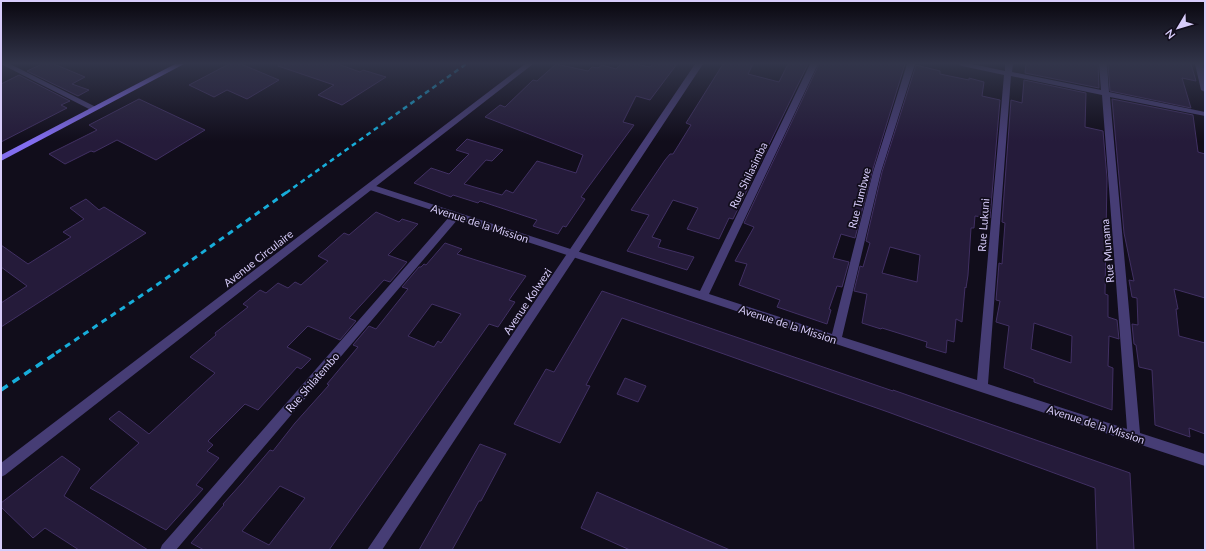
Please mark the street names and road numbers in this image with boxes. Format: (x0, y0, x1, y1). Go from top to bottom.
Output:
street label: Rue Shilasimba (726, 140, 770, 210)
street label: Rue Tumbwe (845, 166, 873, 230)
street label: Rue Lukuni (975, 198, 991, 252)
street label: Avenue de la Mission (429, 201, 531, 245)
street label: Rue Munama (1098, 219, 1116, 283)
street label: Avenue Circulaire (221, 227, 296, 289)
street label: Avenue Kolwezi (500, 265, 554, 337)
street label: Avenue de la Mission (737, 302, 839, 346)
street label: Rue Shilatembo (282, 349, 342, 415)
street label: Avenue de la Mission (1045, 402, 1147, 446)

